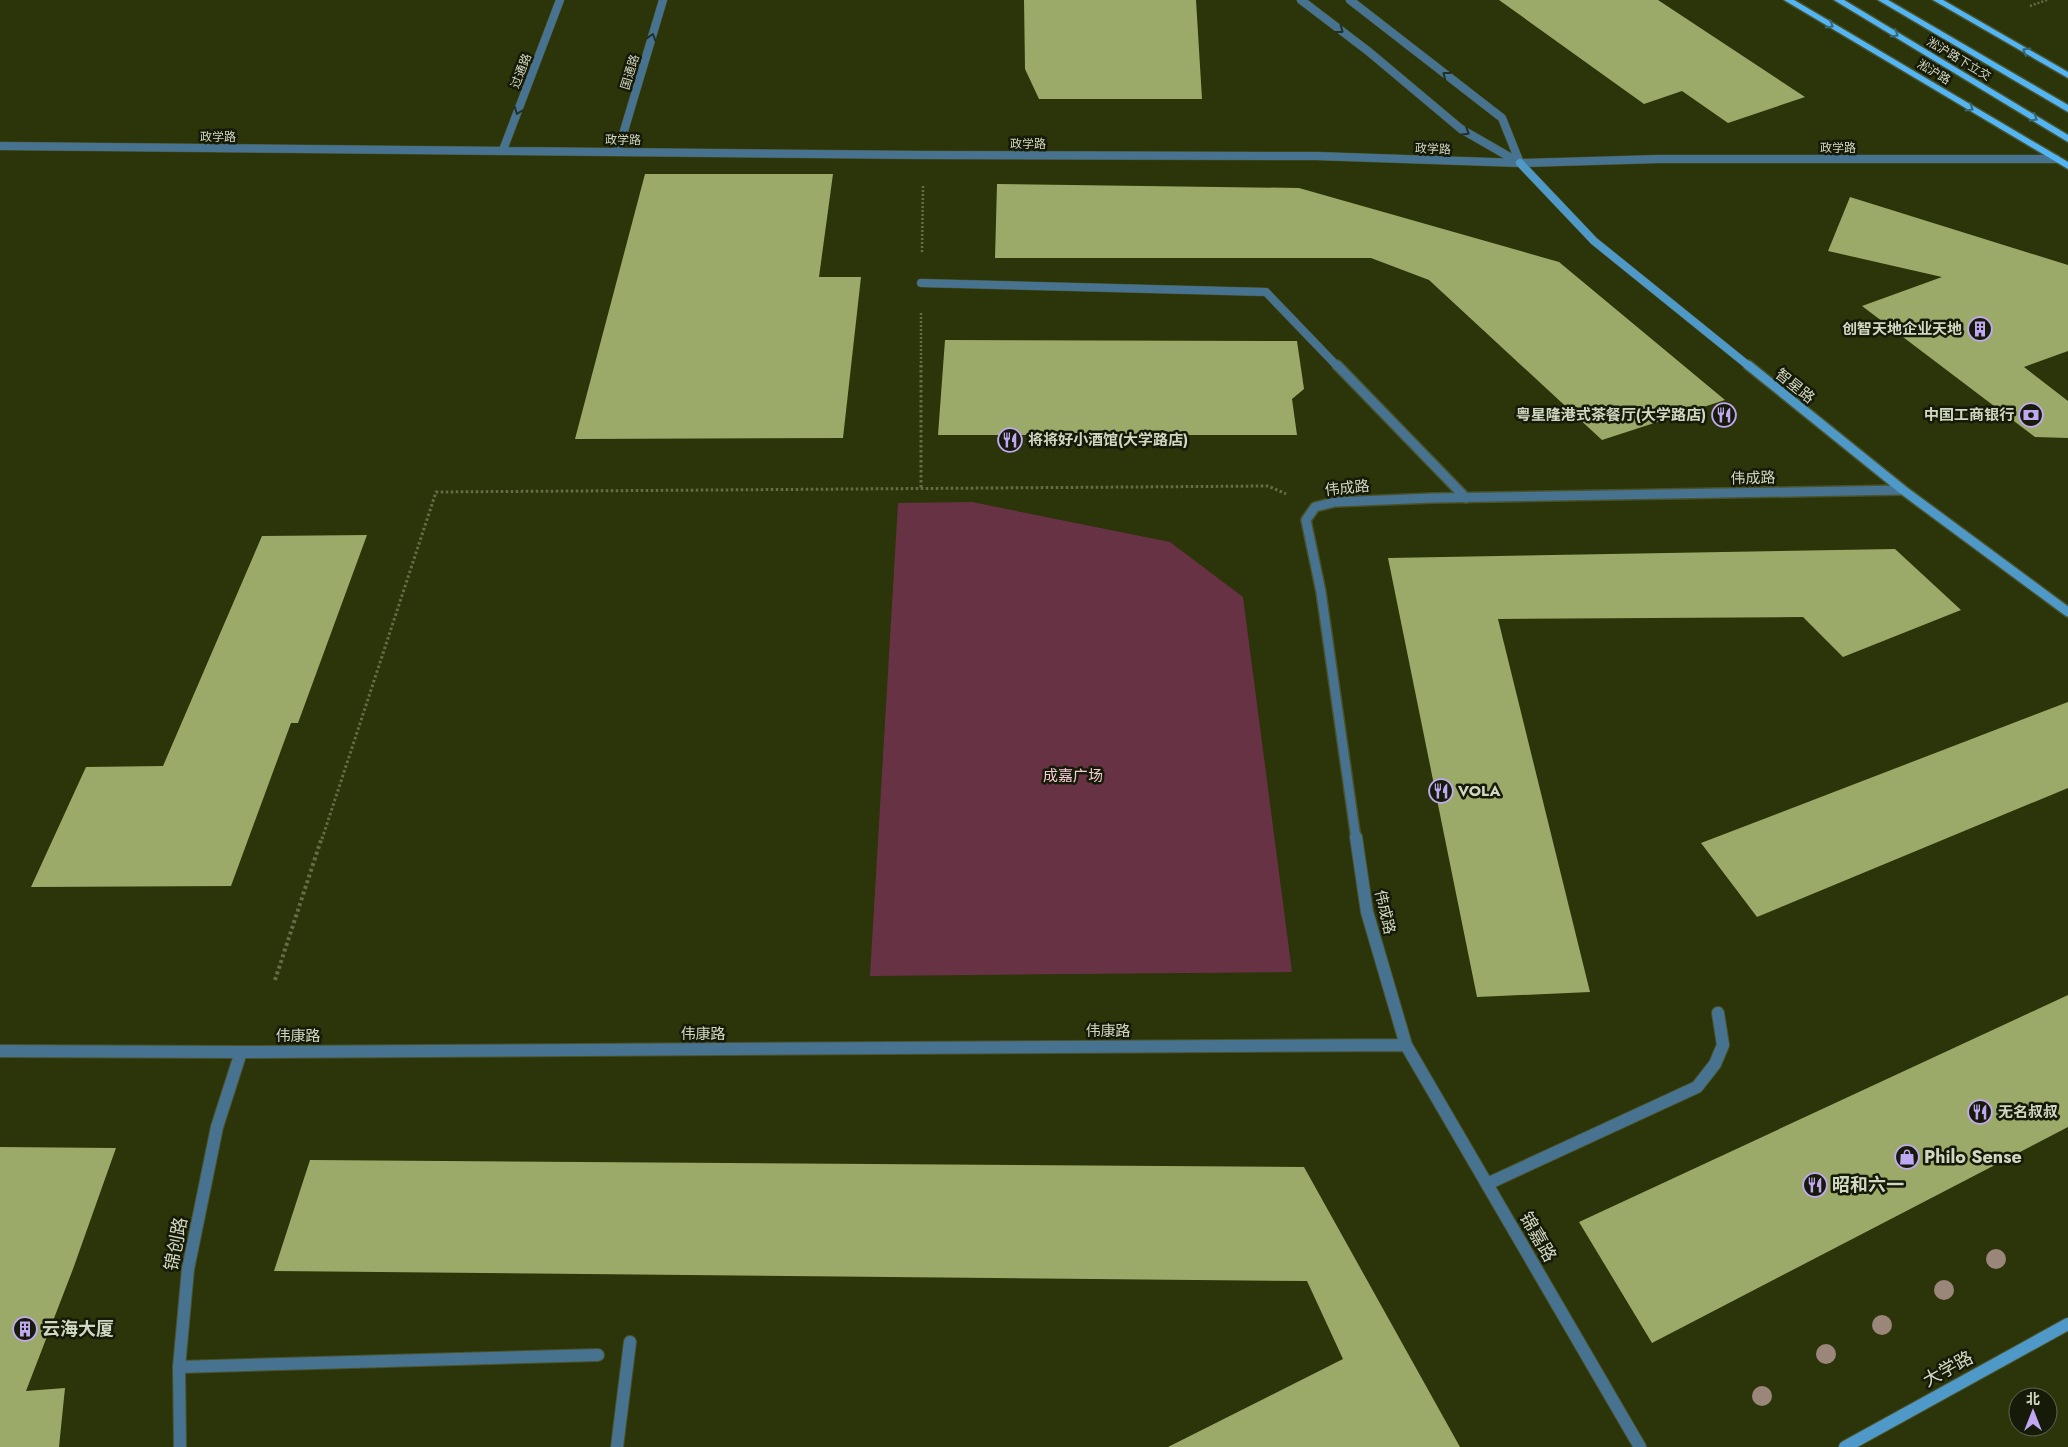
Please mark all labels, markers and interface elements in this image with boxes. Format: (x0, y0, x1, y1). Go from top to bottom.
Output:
one-way arrow (1825, 18, 1834, 28)
one-way arrow (1334, 24, 1343, 32)
one-way arrow (1889, 28, 1898, 38)
one-way arrow (646, 33, 656, 42)
street label: 淞沪路下立交 (1924, 34, 1994, 84)
one-way arrow (2022, 47, 2031, 57)
street label: 过通路 (506, 51, 536, 91)
street label: 国通路 (616, 52, 644, 92)
street label: 淞沪路 (1915, 57, 1953, 87)
one-way arrow (1442, 72, 1452, 81)
one-way arrow (1964, 102, 1973, 112)
one-way arrow (514, 106, 524, 115)
one-way arrow (2028, 111, 2037, 121)
one-way arrow (1461, 125, 1470, 135)
street label: 政学路 (200, 128, 236, 146)
street label: 政学路 (605, 131, 641, 149)
street label: 政学路 (1010, 135, 1046, 153)
street label: 政学路 (1415, 139, 1451, 159)
street label: 政学路 (1820, 139, 1856, 157)
building icon: 创智天地企业天地 (1967, 316, 1993, 342)
place label: 创智天地企业天地 (1842, 318, 1962, 340)
street label: 智星路 (1771, 363, 1819, 409)
restaurant icon: 粤星隆港式茶餐厅(大学路店) (1711, 402, 1737, 428)
bank icon: 中国工商银行 (2018, 402, 2044, 428)
place label: 粤星隆港式茶餐厅(大学路店) (1516, 404, 1706, 426)
place label: 中国工商银行 (1924, 404, 2014, 426)
restaurant icon: 将将好小酒馆(大学路店) (997, 427, 1023, 453)
place label: 将将好小酒馆(大学路店) (1028, 429, 1188, 451)
street label: 伟成路 (1730, 467, 1776, 489)
street label: 伟成路 (1323, 475, 1371, 501)
park label: 成嘉广场 (1043, 765, 1103, 787)
restaurant icon: VOLA (1428, 778, 1454, 804)
place label: VOLA (1457, 780, 1501, 802)
street label: 伟成路 (1369, 888, 1401, 936)
street label: 伟康路 (1085, 1020, 1131, 1042)
street label: 伟康路 (680, 1023, 726, 1045)
street label: 伟康路 (275, 1025, 321, 1047)
restaurant icon: 无名叔叔 (1967, 1099, 1993, 1125)
place label: 无名叔叔 (1998, 1101, 2058, 1123)
shop icon: Philo Sense (1894, 1144, 1920, 1170)
place label: Philo Sense (1924, 1144, 2022, 1170)
restaurant icon: 昭和六一 (1802, 1172, 1828, 1198)
place label: 昭和六一 (1832, 1172, 1904, 1198)
street label: 锦嘉路 (1513, 1207, 1563, 1267)
street label: 锦创路 (158, 1215, 194, 1273)
building icon: 云海大厦 (12, 1316, 38, 1342)
place label: 云海大厦 (42, 1316, 114, 1342)
street label: 大学路 (1918, 1345, 1978, 1393)
north arrow (2008, 1387, 2058, 1437)
text: 北 (2026, 1389, 2040, 1409)

